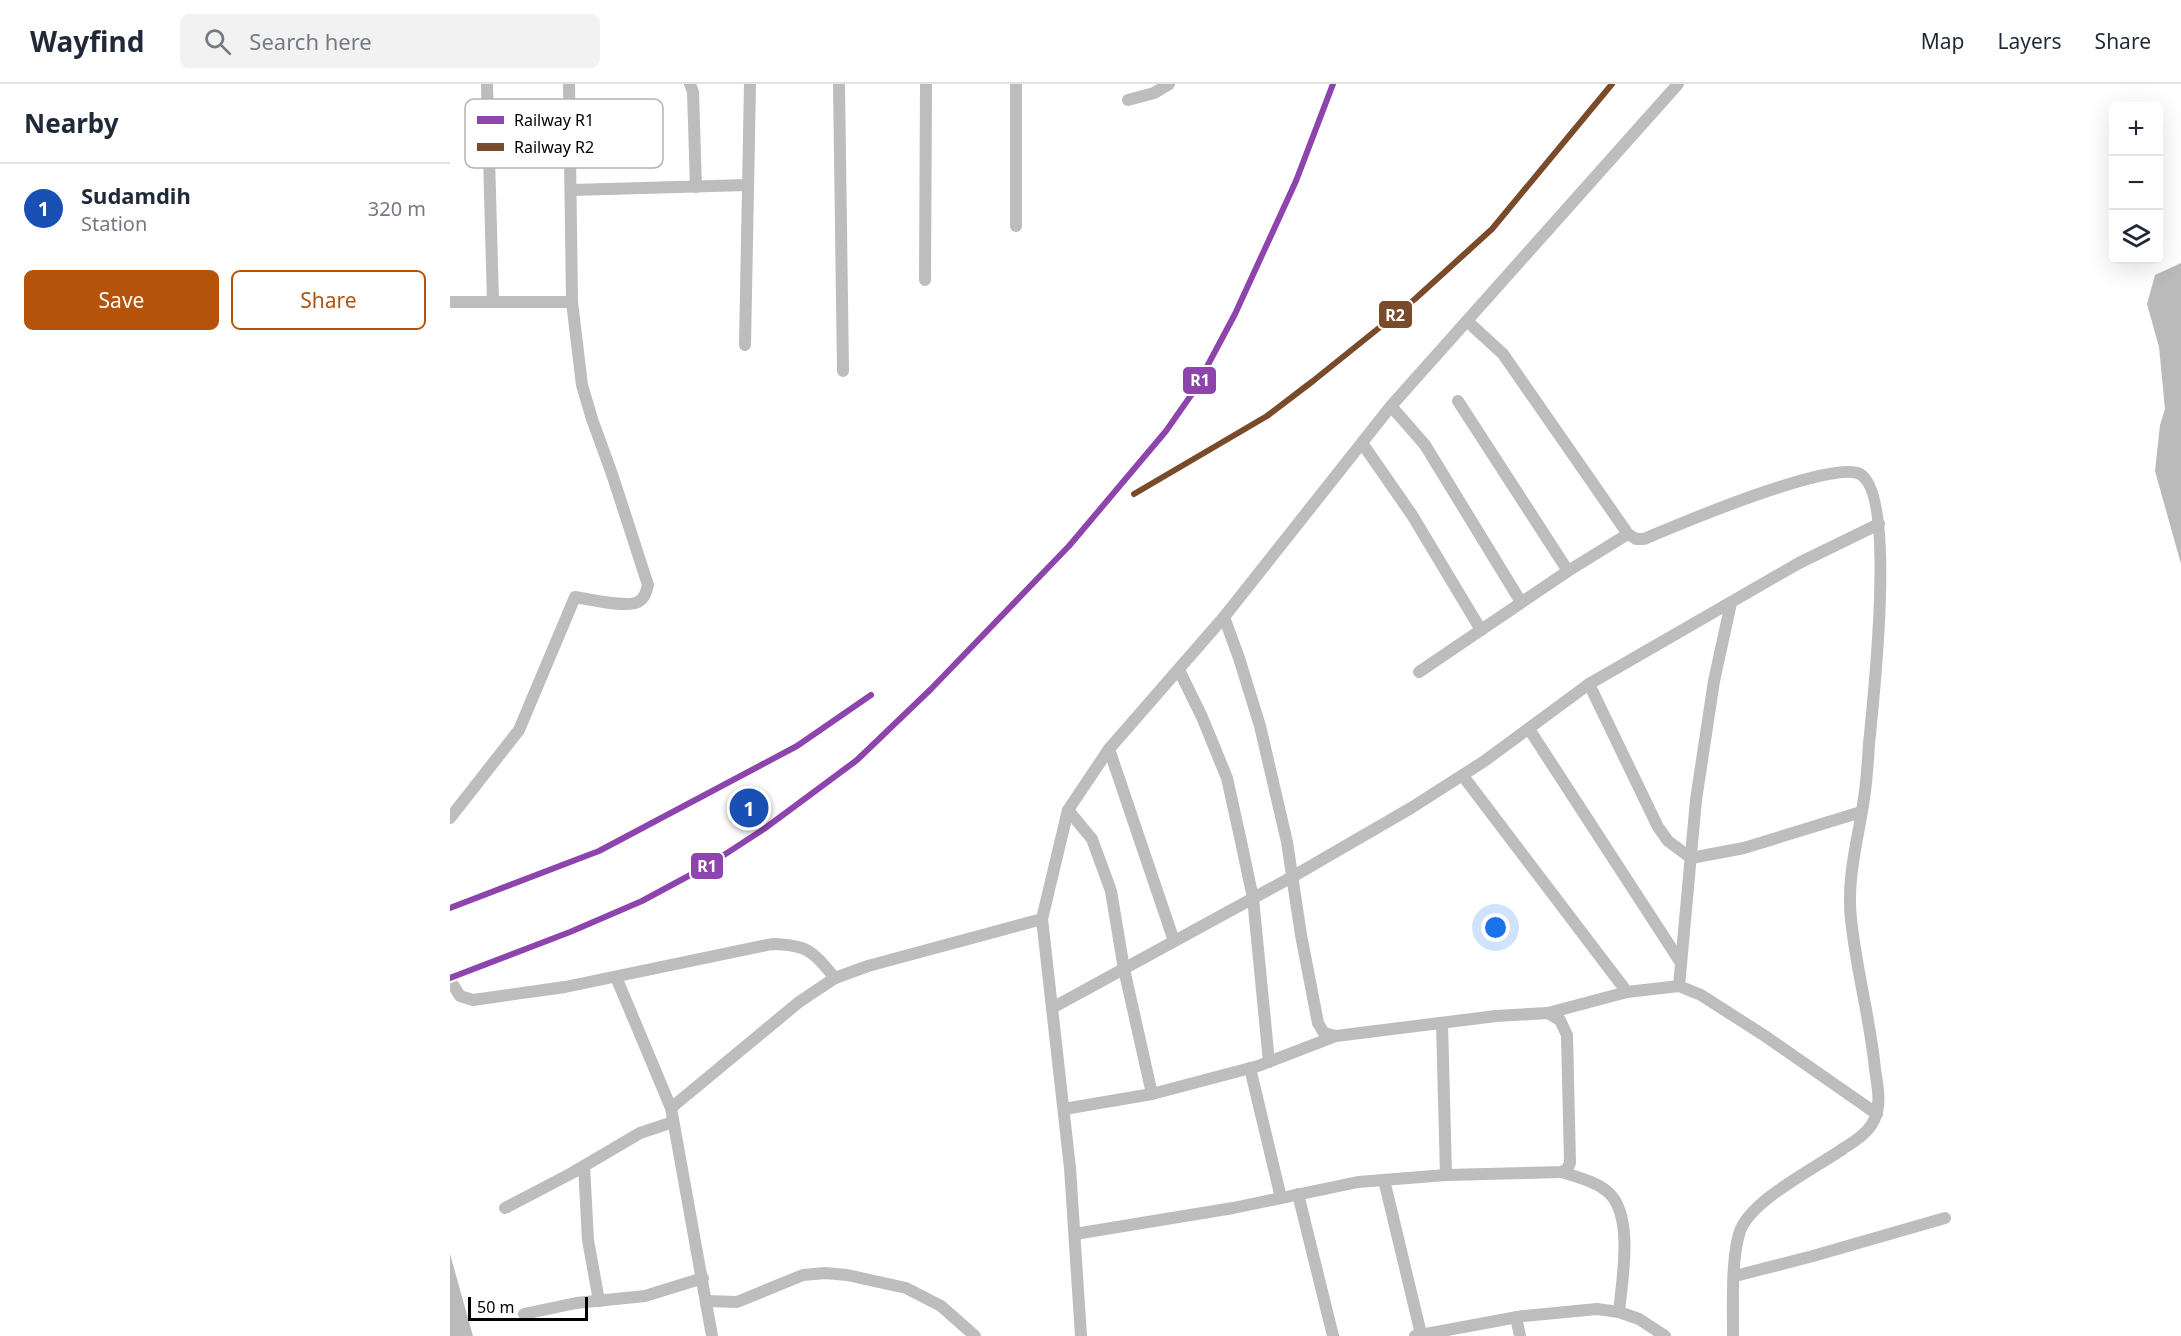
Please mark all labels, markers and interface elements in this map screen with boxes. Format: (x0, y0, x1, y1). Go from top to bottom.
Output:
search box (180, 14, 600, 68)
text: Wayfind (30, 22, 144, 60)
icon: search (201, 25, 234, 58)
text: Search here (249, 26, 372, 56)
text: Map (1921, 27, 1965, 55)
text: Layers (1998, 27, 2062, 55)
text: Share (2095, 27, 2151, 55)
legend (465, 99, 663, 168)
map controls (2109, 102, 2163, 264)
button: + (2109, 102, 2163, 156)
text: Nearby (24, 105, 119, 141)
text: Railway R1 (514, 109, 594, 131)
text: Railway R2 (514, 136, 594, 158)
button: − (2109, 156, 2163, 210)
text: Sudamdih (81, 180, 191, 210)
text: 1 (38, 195, 49, 222)
text: 320 m (368, 195, 426, 222)
text: Station (81, 210, 147, 237)
button: layers (2109, 210, 2163, 264)
button: Save (24, 270, 219, 330)
button: Share (231, 270, 426, 330)
line badge: R2 (1378, 300, 1413, 329)
text: R2 (1385, 304, 1405, 326)
line badge: R1 (1182, 366, 1217, 395)
text: R1 (1190, 369, 1210, 391)
pin: 1 (730, 786, 768, 830)
line badge: R1 (690, 852, 724, 880)
text: R1 (697, 855, 717, 877)
your location (1481, 913, 1510, 942)
scale bar (468, 1294, 588, 1322)
text: 50 m (477, 1296, 514, 1318)

